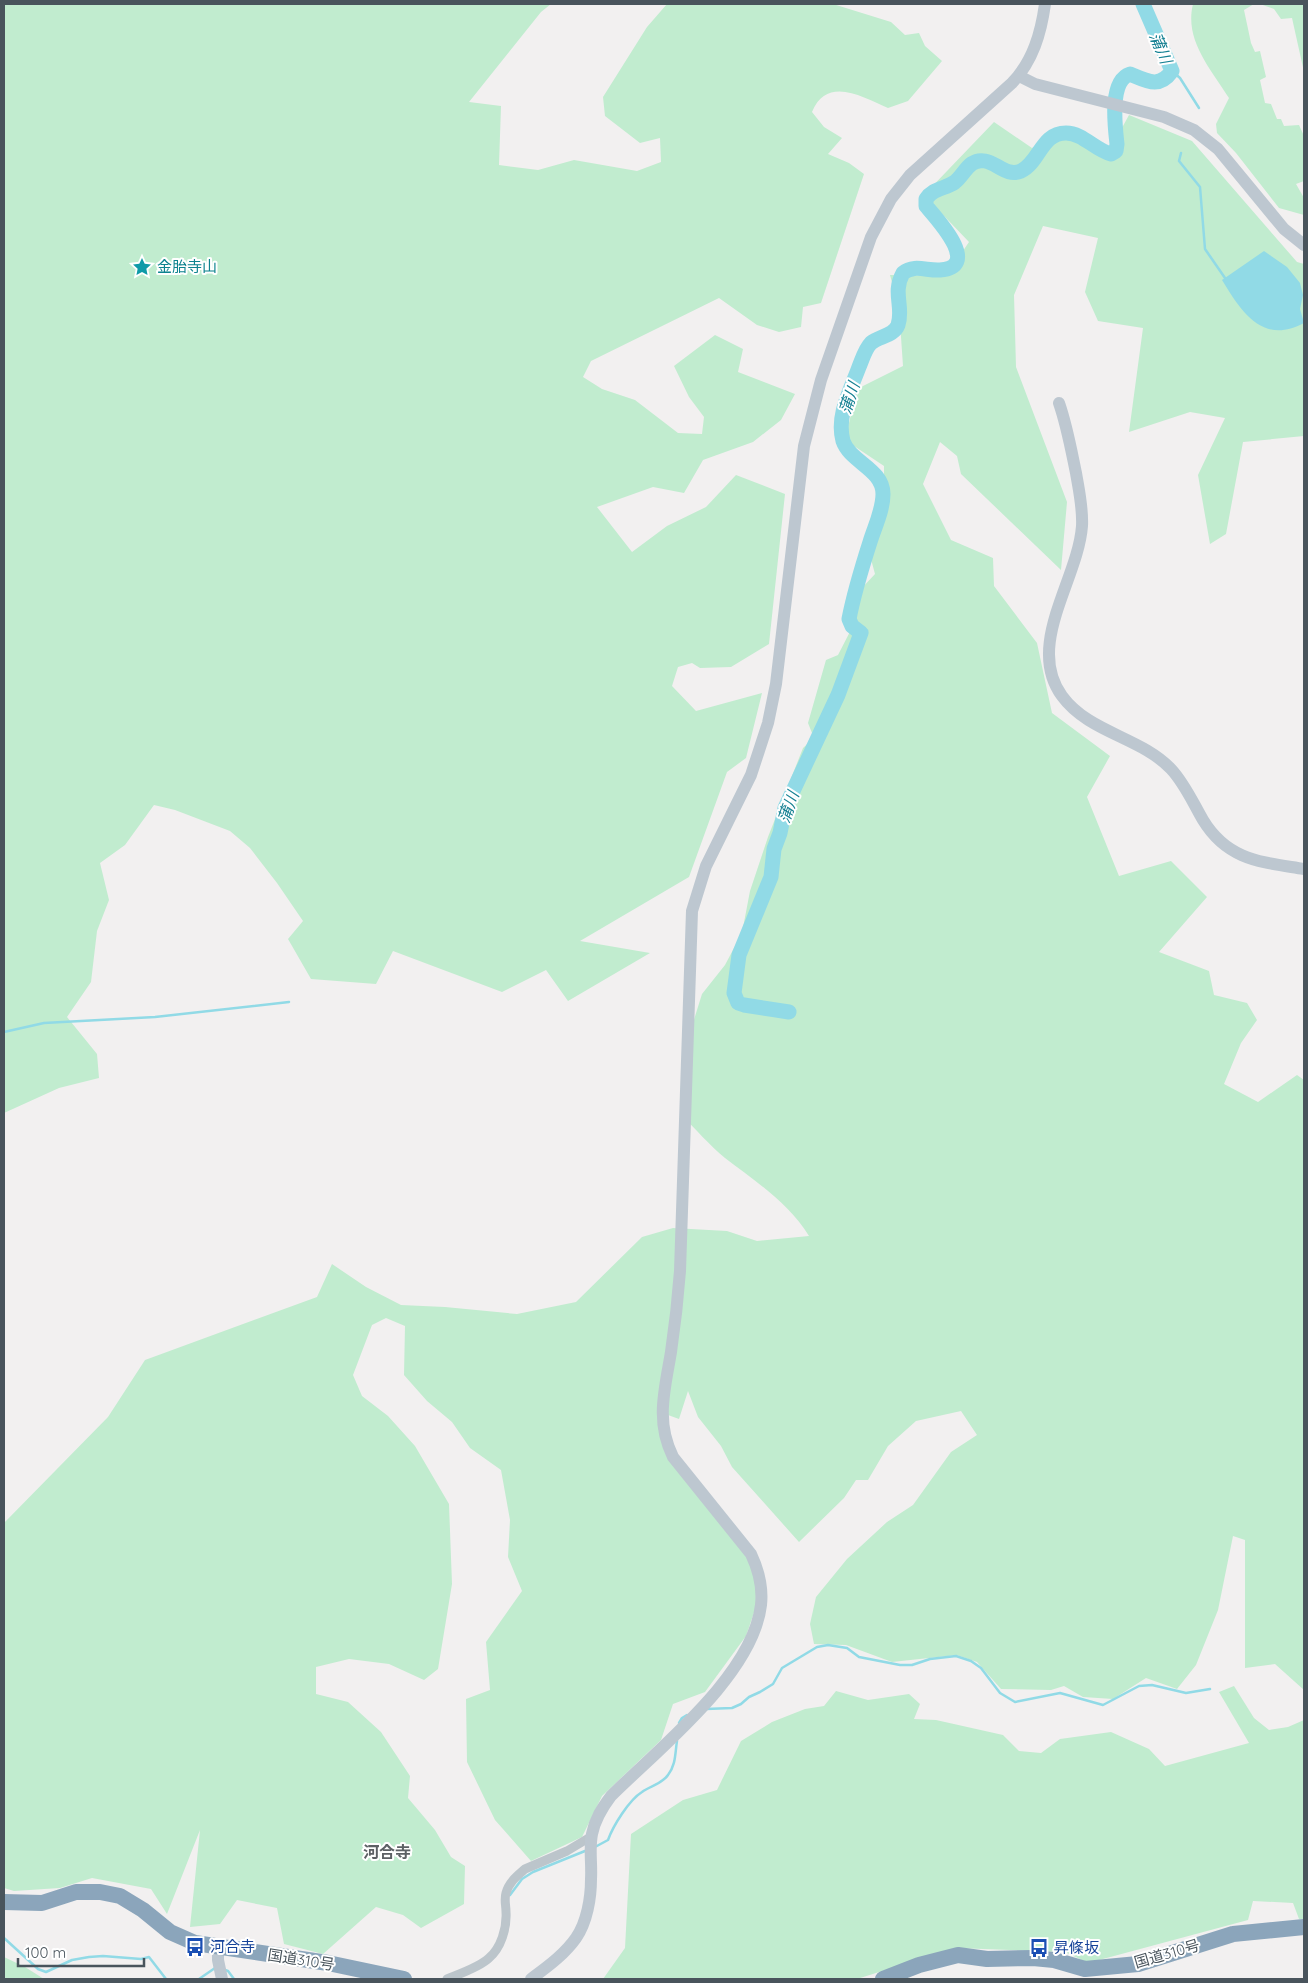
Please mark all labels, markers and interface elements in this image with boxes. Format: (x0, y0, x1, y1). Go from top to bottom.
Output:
water label: 蒲川 (1146, 29, 1177, 68)
place icon: 金胎寺山 (131, 256, 153, 278)
place label: 金胎寺山 (157, 257, 217, 276)
water label: 蒲川 (835, 378, 864, 416)
water label: 蒲川 (773, 787, 803, 825)
district label: 河合寺 (363, 1842, 411, 1862)
street label: 国道310号 (1132, 1935, 1202, 1972)
scale bar (18, 1936, 144, 1968)
bus stop icon: 河合寺 (184, 1936, 206, 1958)
place label: 河合寺 (210, 1937, 255, 1956)
bus stop icon: 昇條坂 (1028, 1937, 1050, 1959)
place label: 昇條坂 (1054, 1938, 1099, 1957)
text: 100 m (25, 1943, 66, 1962)
street label: 国道310号 (266, 1945, 336, 1974)

